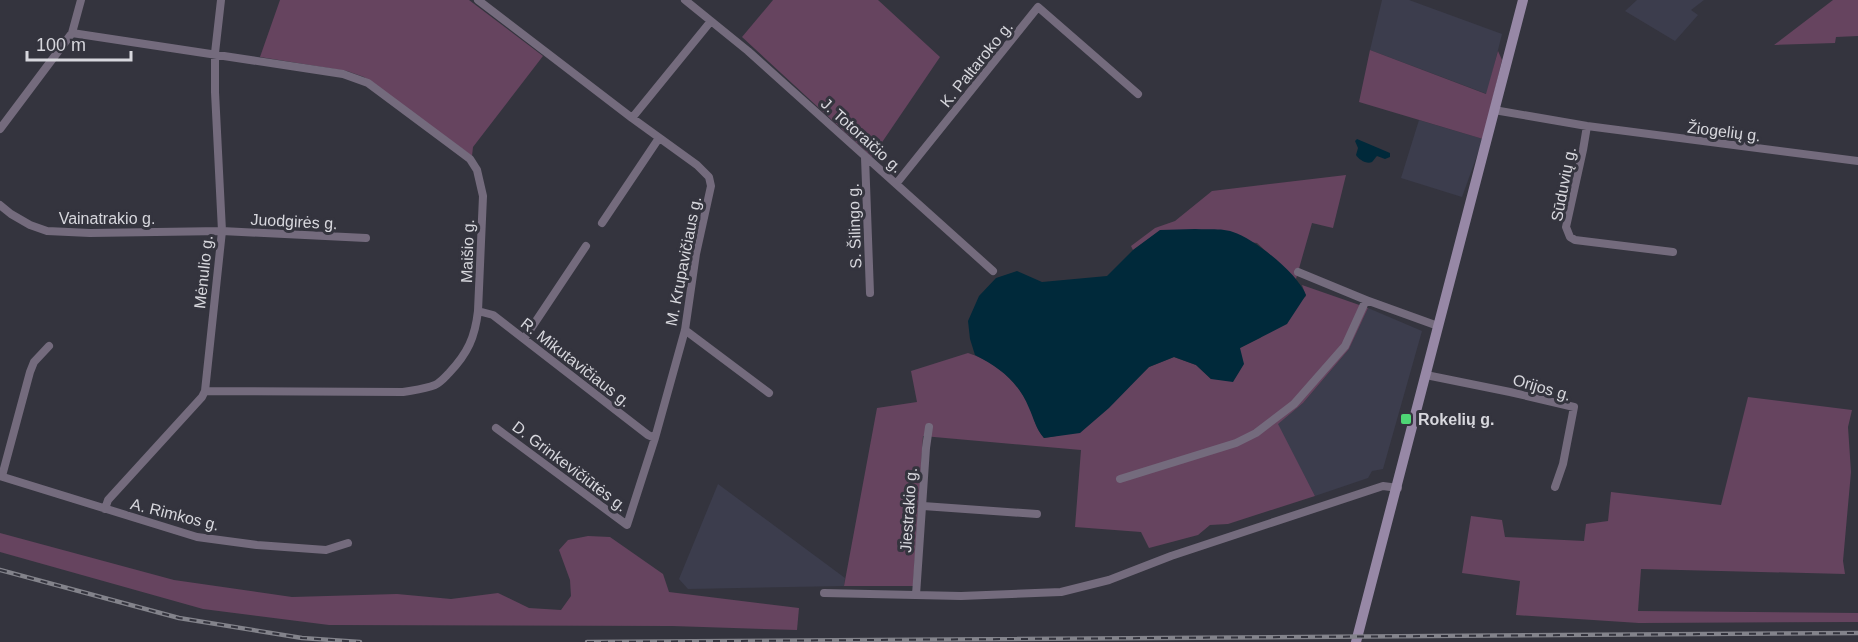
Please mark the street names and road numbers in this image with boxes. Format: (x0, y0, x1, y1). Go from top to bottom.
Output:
street label: K. Paltaroko g. (937, 18, 1016, 110)
street label: J. Totoraičio g. (818, 95, 906, 176)
street label: Žiogelių g. (1686, 118, 1762, 144)
street label: Sūduvių g. (1548, 145, 1579, 223)
street label: S. Šilingo g. (844, 183, 864, 269)
street label: M. Krupavičiaus g. (663, 195, 704, 327)
street label: Vainatrakio g. (59, 210, 155, 227)
street label: Juodgirės g. (250, 211, 338, 232)
street label: Maišio g. (458, 219, 477, 283)
street label: Mėnulio g. (191, 234, 216, 310)
street label: R. Mikutavičiaus g. (518, 314, 634, 410)
street label: Orijos g. (1511, 371, 1573, 404)
street label: D. Grinkevičiūtės g. (509, 418, 630, 515)
street label: Jiestrakio g. (897, 467, 920, 553)
street label: A. Rimkos g. (129, 495, 221, 534)

